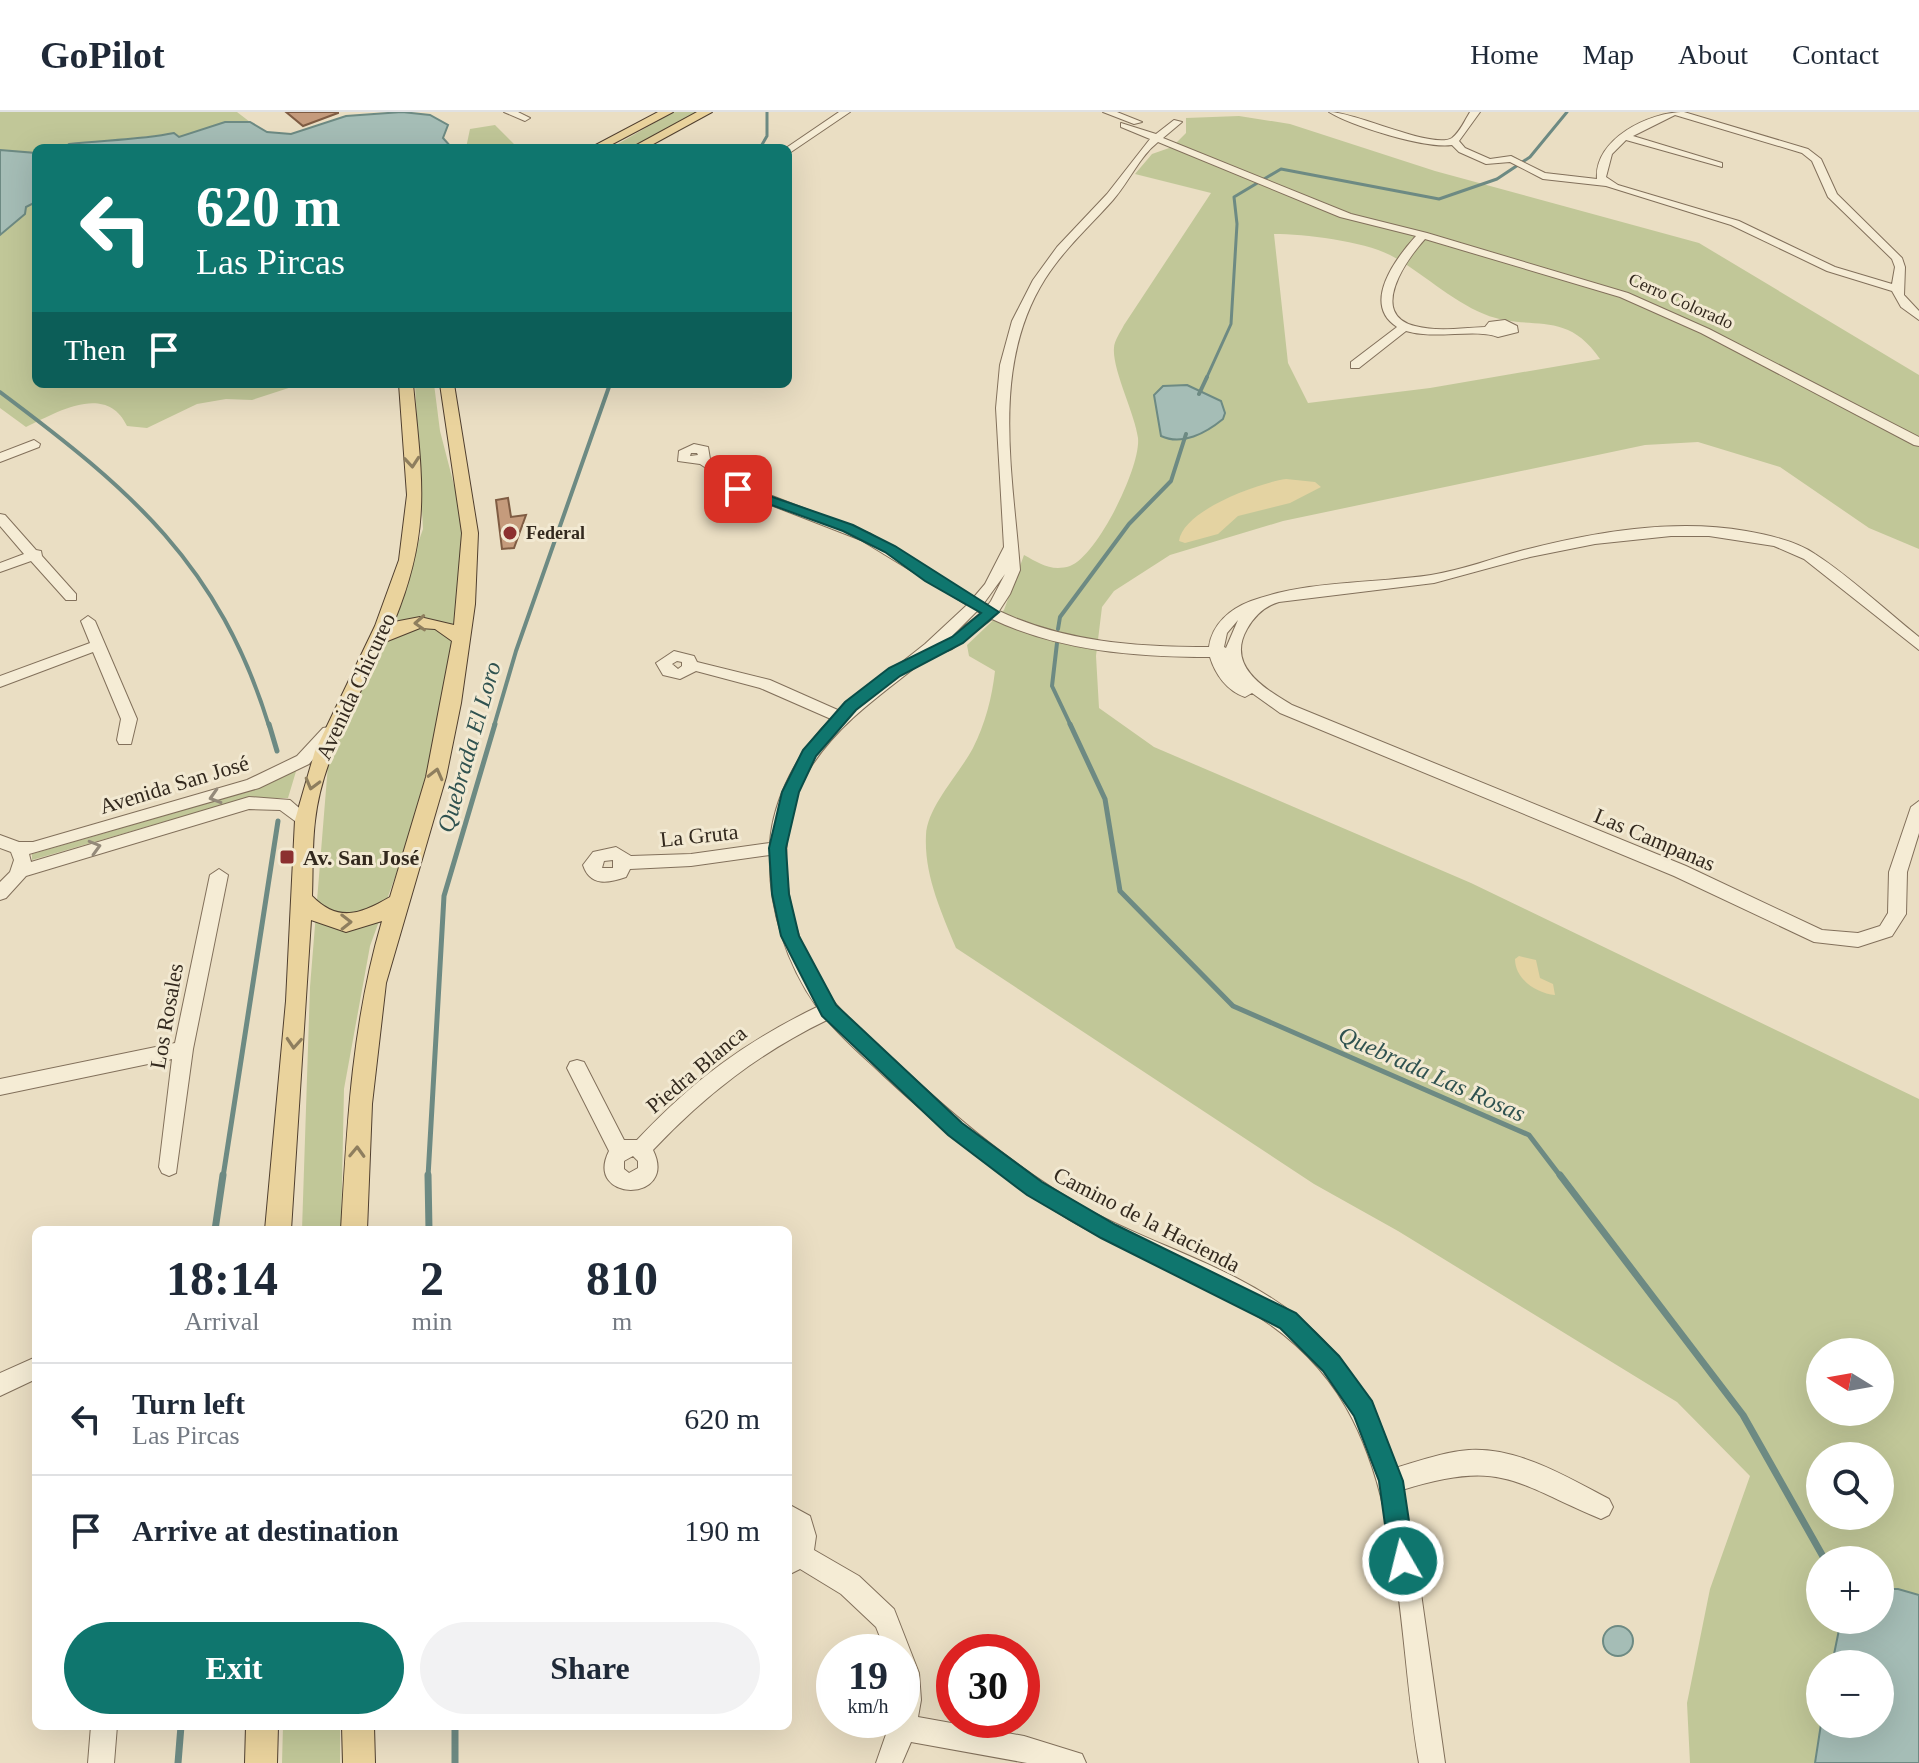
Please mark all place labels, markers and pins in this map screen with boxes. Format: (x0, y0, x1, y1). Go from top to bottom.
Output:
pin (704, 455, 772, 523)
place label: Federal (526, 523, 585, 543)
marker: Federal (501, 524, 519, 542)
place label: Av. San José (303, 845, 420, 870)
marker: Av. San José (278, 848, 296, 866)

